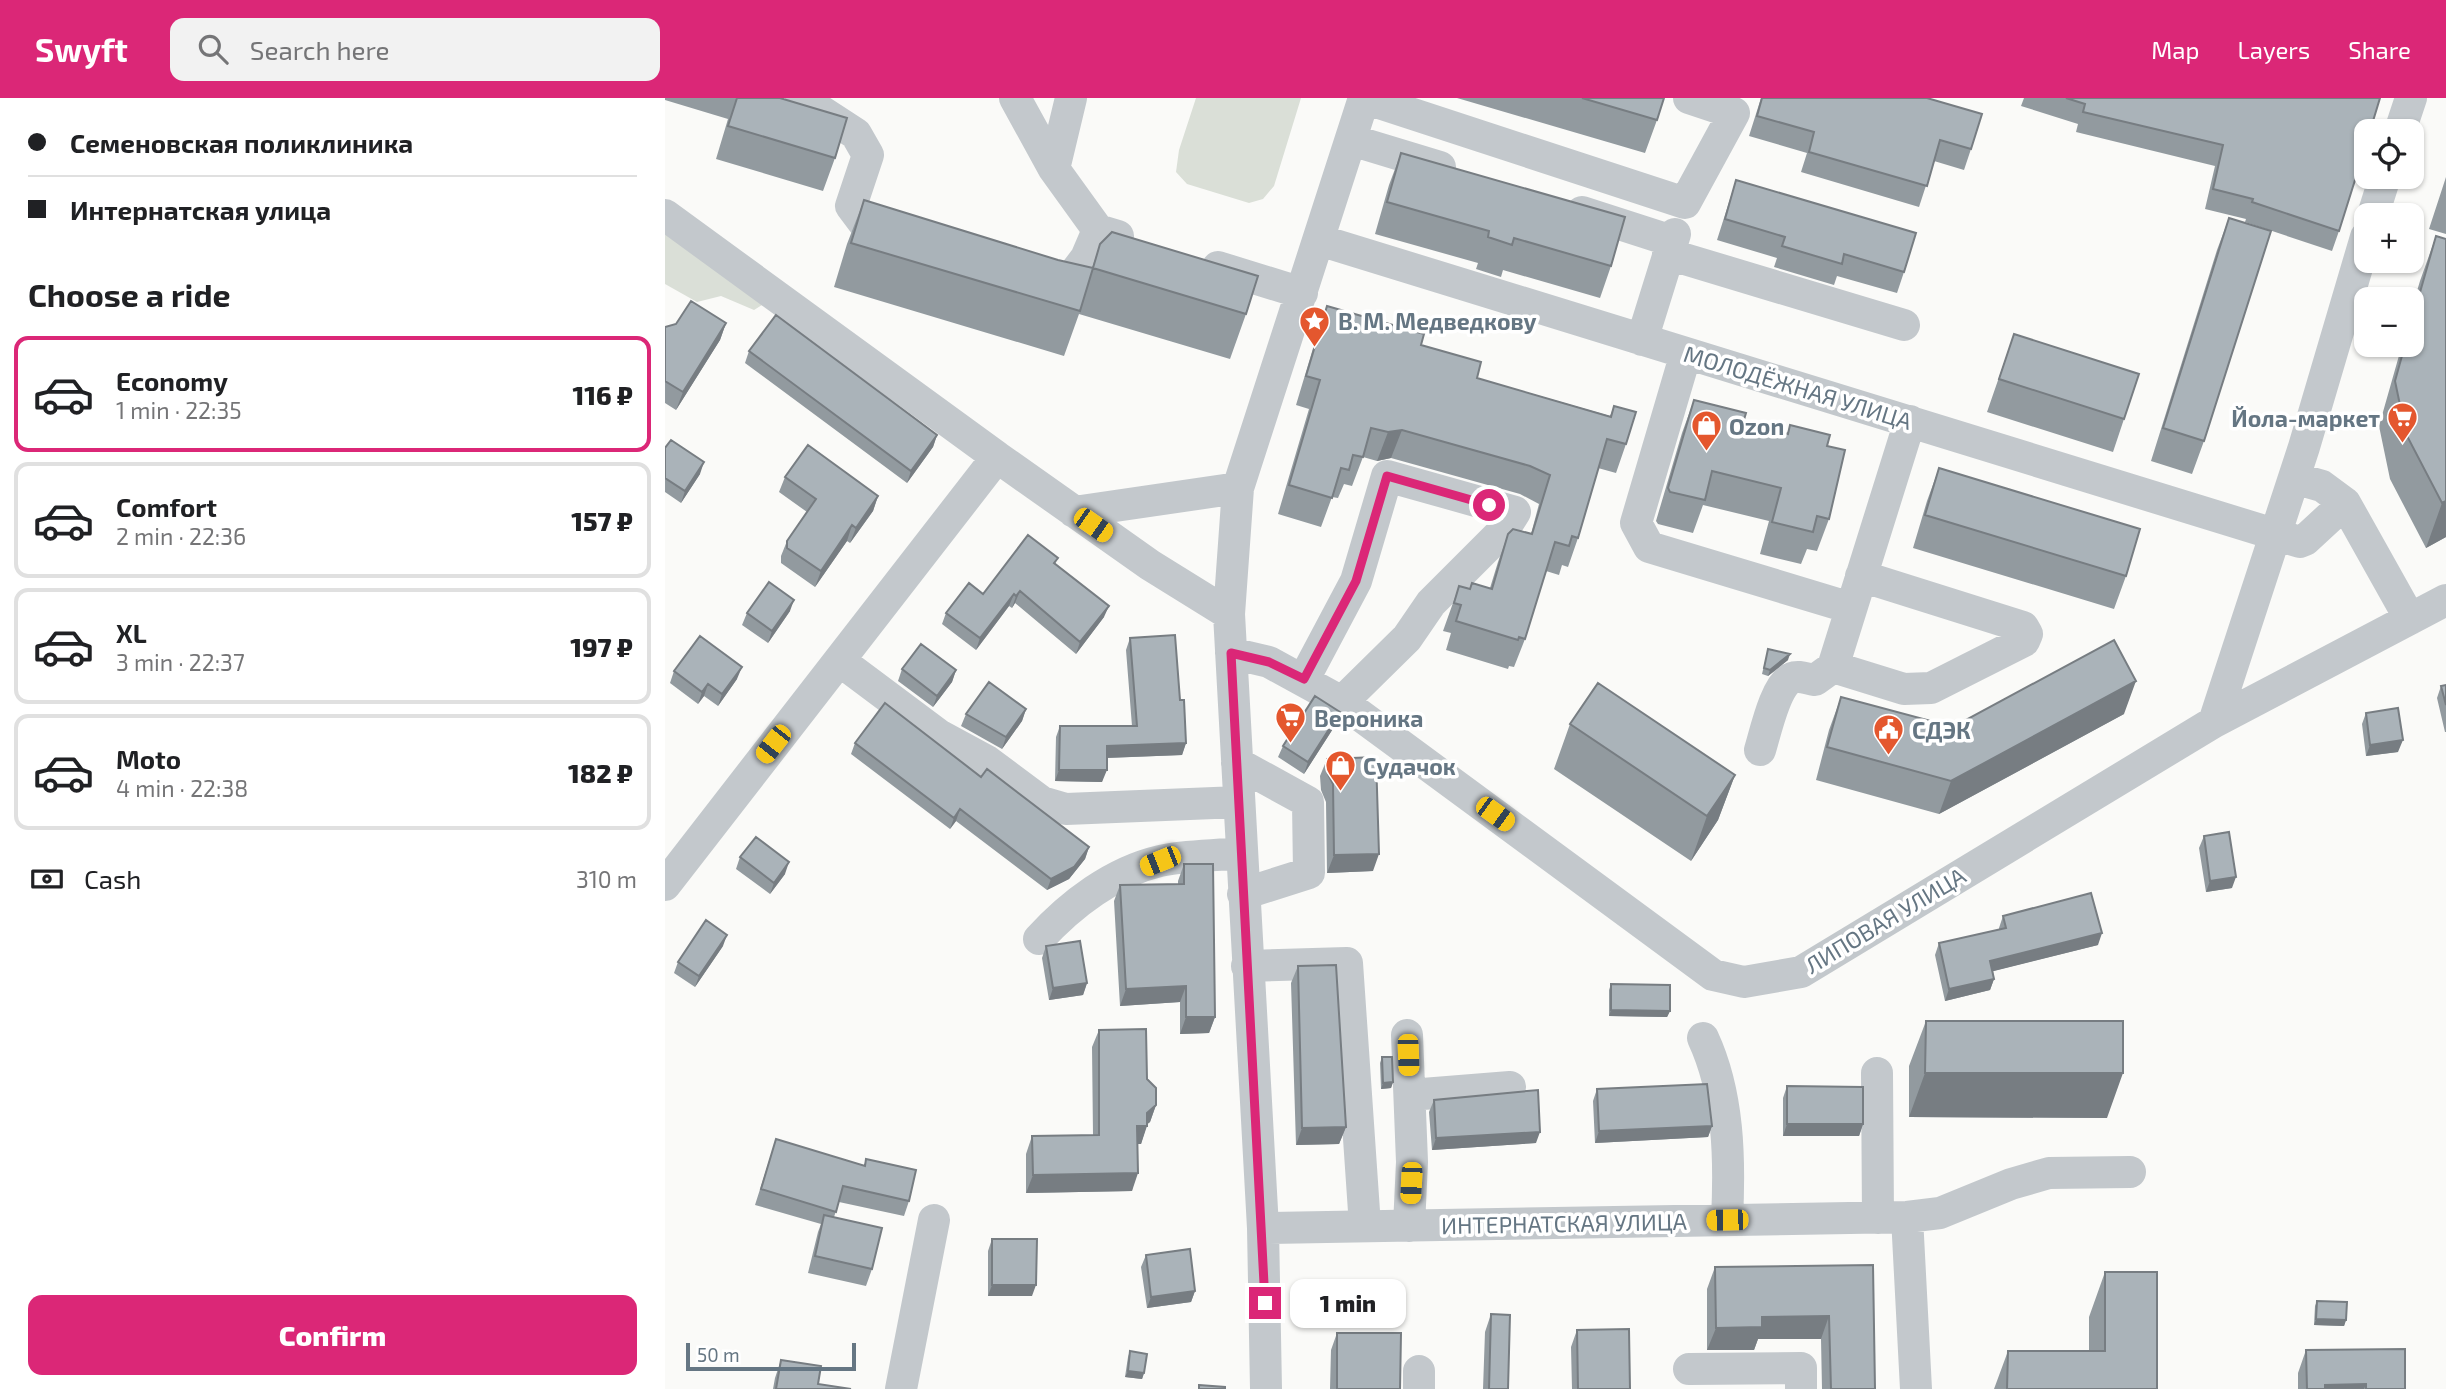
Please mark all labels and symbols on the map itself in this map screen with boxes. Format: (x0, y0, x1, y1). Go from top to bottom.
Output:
place icon: В. М. Медведкову (1298, 304, 1332, 348)
place label: В. М. Медведкову (1338, 307, 1537, 335)
street label: МОЛОДЁЖНАЯ УЛИЦА (1681, 339, 1916, 435)
supermarket icon: Йола-маркет (2386, 401, 2420, 445)
place label: Йола-маркет (2231, 404, 2380, 432)
shop icon: Ozon (1689, 409, 1723, 453)
place label: Ozon (1729, 412, 1784, 440)
route start (1473, 489, 1505, 521)
car (1070, 504, 1117, 546)
supermarket icon: Вероника (1274, 701, 1308, 745)
place label: Вероника (1314, 704, 1423, 732)
public building icon: СДЭК (1872, 713, 1906, 757)
place label: СДЭК (1912, 716, 1971, 744)
car (752, 721, 795, 767)
shop icon: Судачок (1323, 749, 1357, 793)
place label: Судачок (1363, 752, 1456, 780)
car (1472, 793, 1519, 835)
car (1137, 843, 1184, 879)
street label: ЛИПОВАЯ УЛИЦА (1800, 861, 1971, 979)
car (1397, 1034, 1420, 1076)
car (1400, 1161, 1423, 1205)
street label: ИНТЕРНАТСКАЯ УЛИЦА (1441, 1207, 1688, 1239)
car (1706, 1209, 1749, 1231)
callout: 1 min (1289, 1278, 1405, 1328)
route end (1249, 1287, 1281, 1319)
scale bar (686, 1340, 856, 1372)

